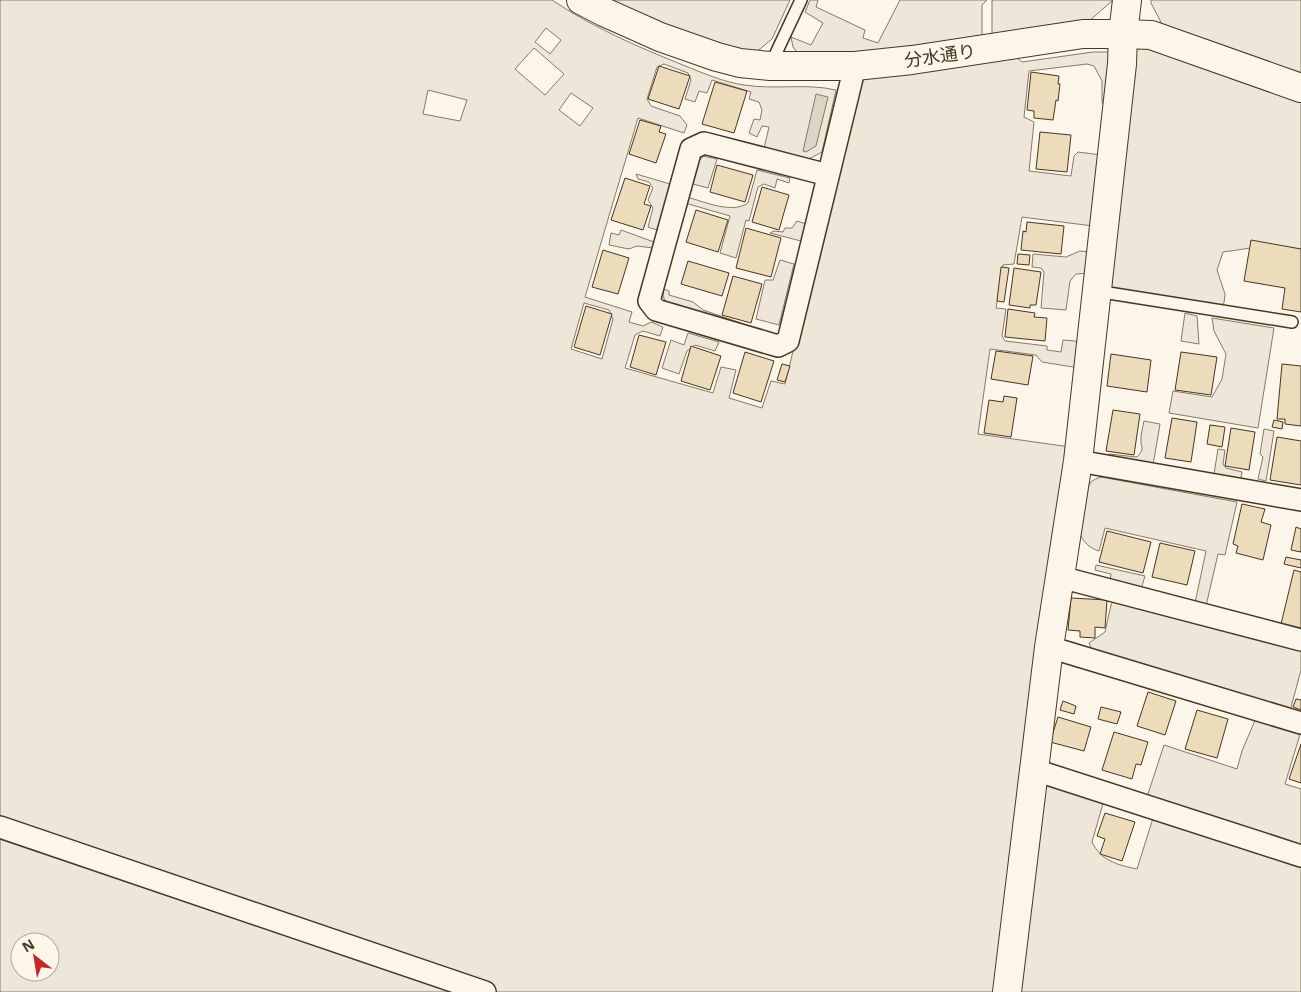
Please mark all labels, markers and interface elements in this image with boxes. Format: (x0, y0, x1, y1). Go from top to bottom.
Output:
street label: 分水通り (903, 38, 977, 72)
north arrow (10, 932, 60, 982)
text: N (18, 934, 38, 957)

